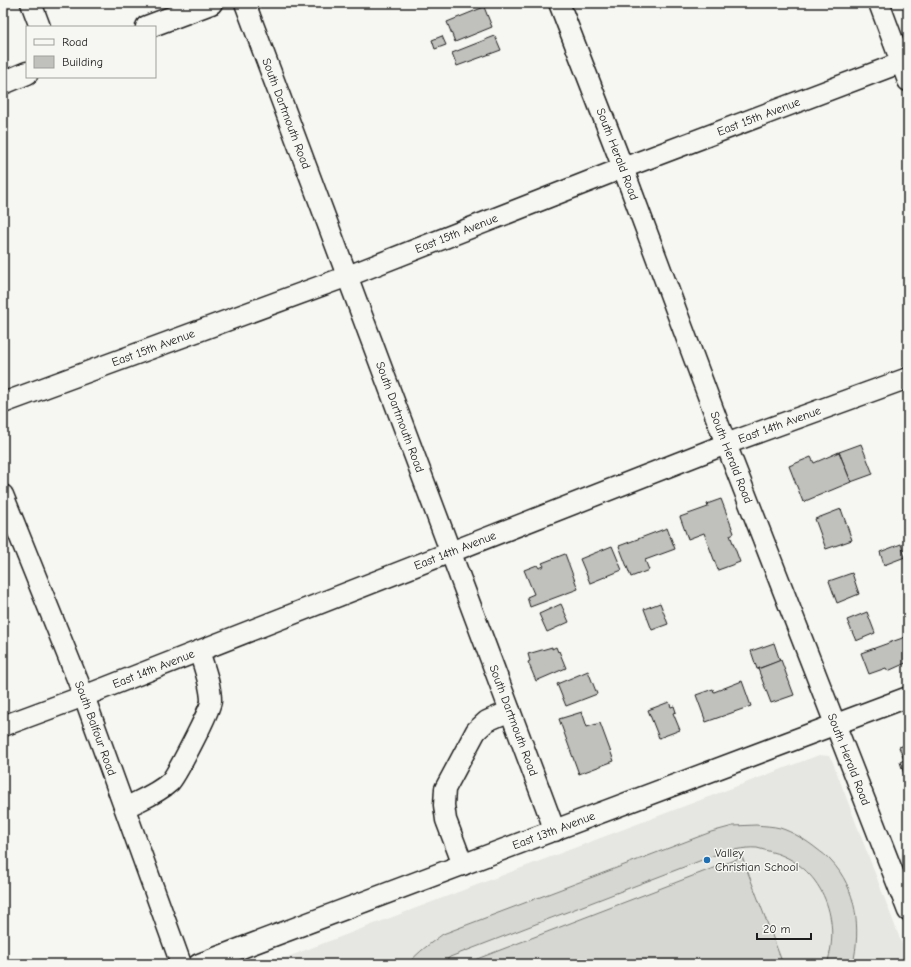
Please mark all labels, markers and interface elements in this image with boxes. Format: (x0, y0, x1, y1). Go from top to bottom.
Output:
legend (26, 26, 156, 78)
text: Road (62, 35, 88, 49)
text: Building (62, 55, 103, 69)
street label: South Dartmouth Road (259, 56, 313, 171)
street label: East 15th Avenue (715, 95, 802, 139)
street label: South Herald Road (593, 106, 641, 202)
street label: East 15th Avenue (413, 211, 500, 256)
street label: East 15th Avenue (110, 326, 197, 369)
street label: South Dartmouth Road (373, 360, 427, 474)
street label: East 14th Avenue (736, 403, 823, 446)
street label: South Herald Road (707, 409, 755, 505)
street label: East 14th Avenue (412, 528, 498, 573)
street label: East 14th Avenue (110, 646, 196, 691)
street label: South Dartmouth Road (486, 663, 541, 778)
street label: South Balfour Road (72, 679, 119, 777)
street label: South Herald Road (825, 711, 873, 807)
street label: East 13th Avenue (510, 809, 597, 852)
place label: Valley Christian School (715, 846, 798, 874)
marker: Valley Christian School (702, 855, 712, 865)
scale bar (757, 915, 811, 941)
text: 20 m (763, 922, 791, 936)

